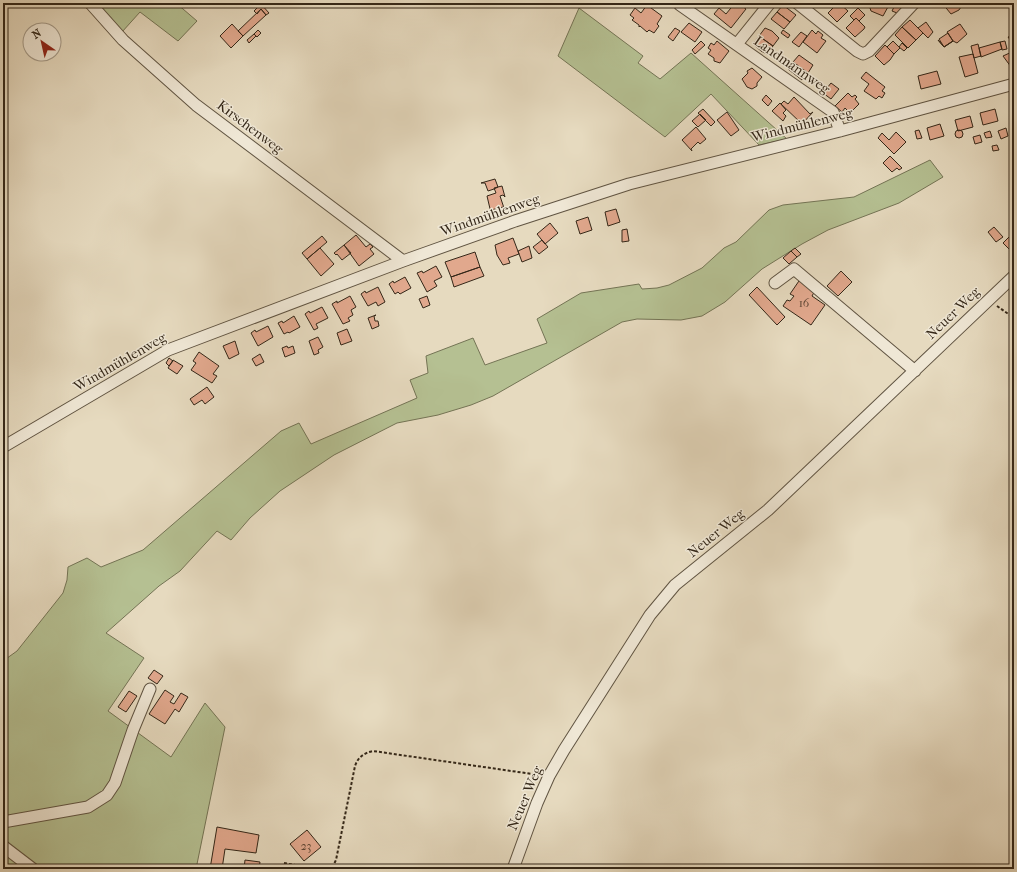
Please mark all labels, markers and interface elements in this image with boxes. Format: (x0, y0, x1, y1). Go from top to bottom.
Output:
north arrow (22, 22, 62, 62)
text: N (30, 26, 44, 42)
street label: Landmannweg (751, 32, 834, 98)
street label: Kirschenweg (213, 97, 287, 158)
street label: Windmühlenweg (749, 104, 855, 146)
street label: Windmühlenweg (437, 190, 542, 240)
street label: Neuer Weg (923, 283, 984, 343)
house number: 16 (799, 296, 810, 310)
street label: Windmühlenweg (70, 328, 170, 396)
street label: Neuer Weg (684, 505, 748, 561)
street label: Neuer Weg (504, 763, 546, 833)
house number: 23 (300, 839, 312, 853)

